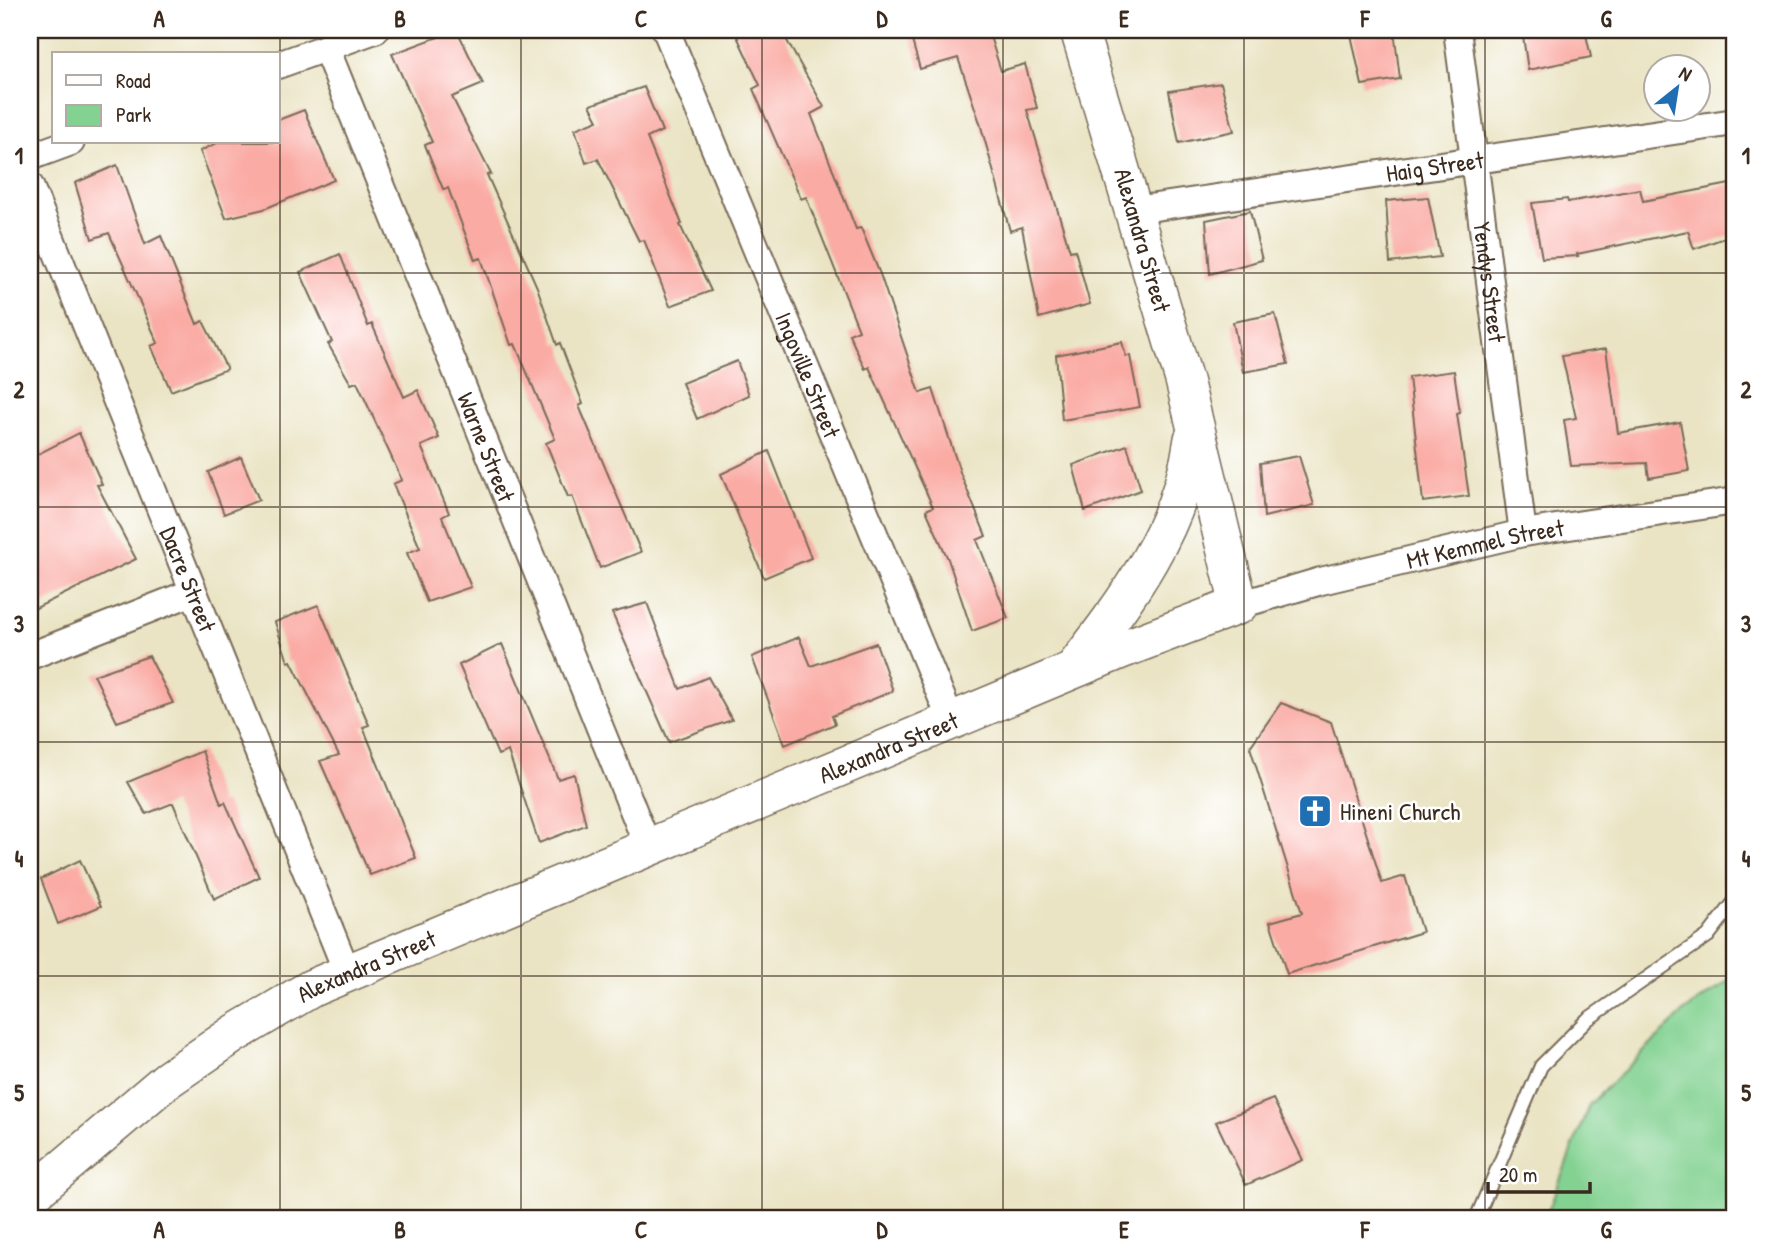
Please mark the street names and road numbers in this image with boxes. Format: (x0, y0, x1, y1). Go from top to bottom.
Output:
street label: Haig Street (1384, 143, 1486, 189)
street label: Alexandra Street (1107, 164, 1179, 316)
street label: Yendys Street (1466, 220, 1514, 345)
street label: Ingoville Street (768, 307, 849, 443)
street label: Warne Street (450, 387, 523, 507)
street label: Mt Kemmel Street (1403, 511, 1567, 576)
street label: Dacre Street (153, 522, 224, 637)
street label: Alexandra Street (814, 704, 964, 791)
street label: Alexandra Street (291, 922, 441, 1010)

